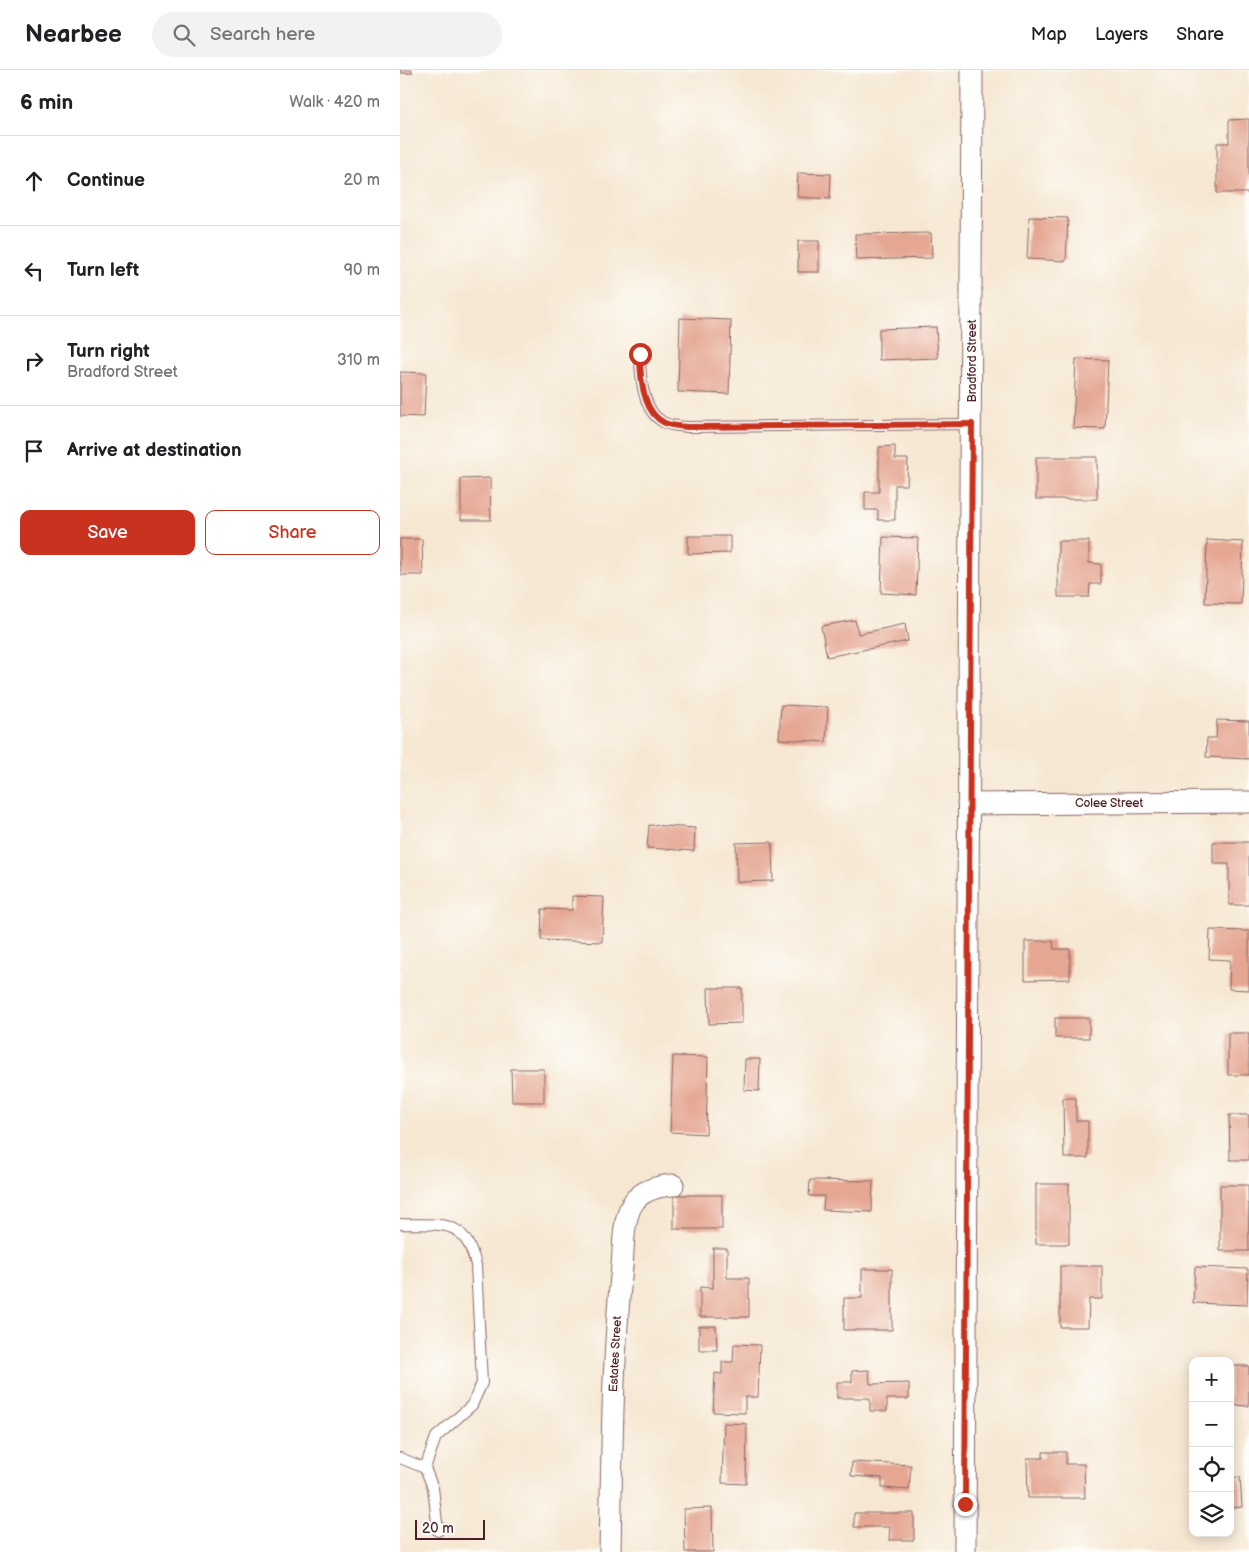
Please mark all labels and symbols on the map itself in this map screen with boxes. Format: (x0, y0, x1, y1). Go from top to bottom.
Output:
street label: Bradford Street (965, 319, 980, 402)
route start (629, 343, 652, 366)
street label: Colee Street (1075, 796, 1143, 811)
street label: Estates Street (606, 1315, 625, 1393)
route end (954, 1493, 977, 1516)
scale bar (415, 1517, 485, 1540)

